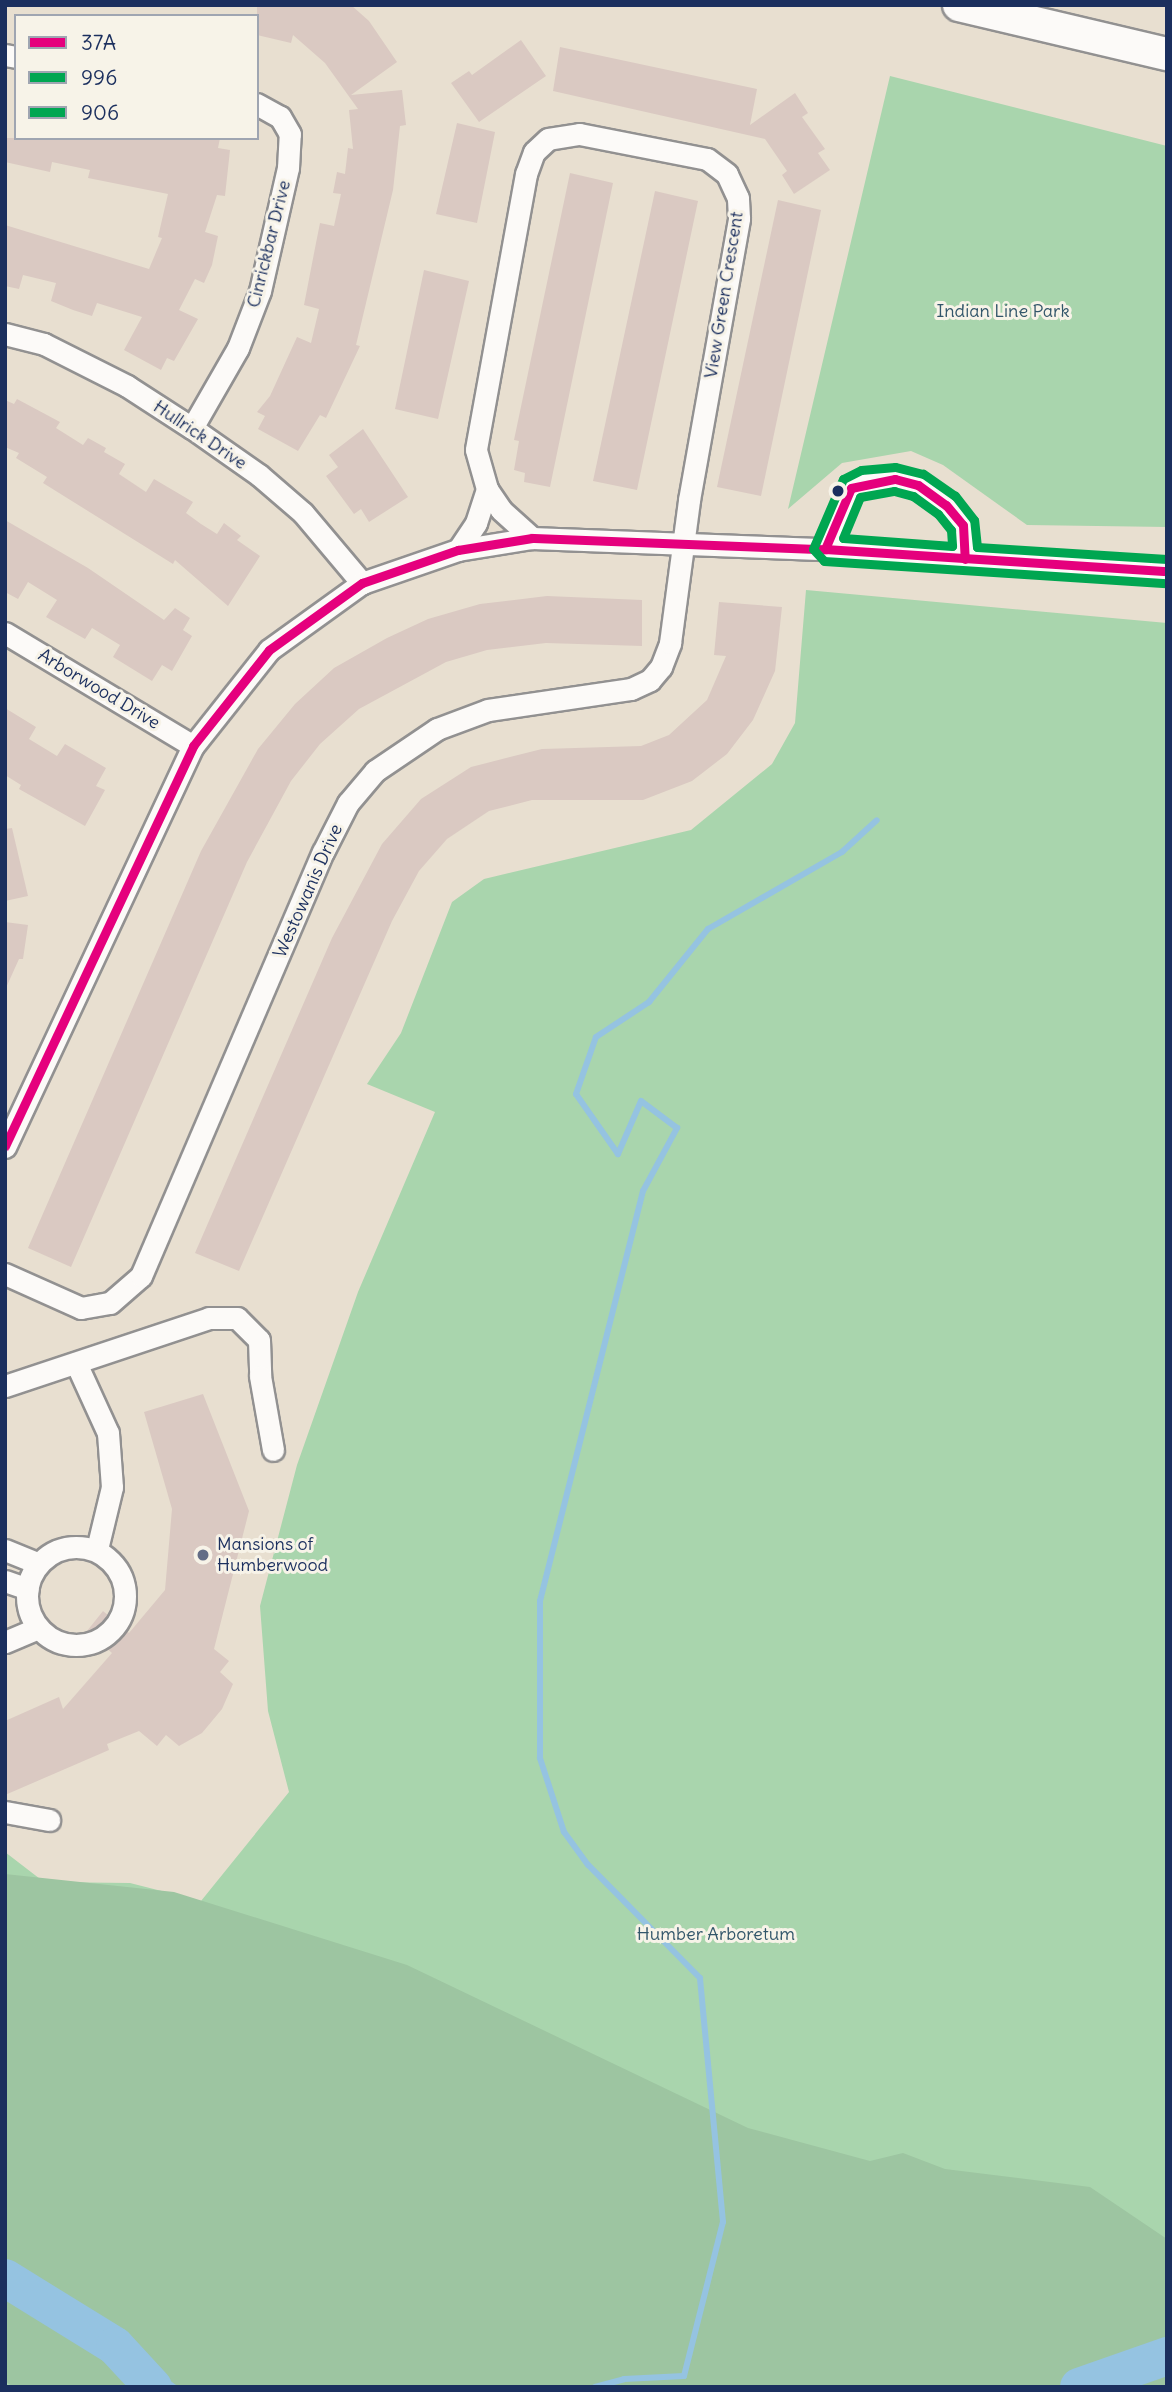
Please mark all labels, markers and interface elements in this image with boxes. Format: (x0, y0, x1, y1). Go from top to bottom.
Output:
legend (14, 14, 259, 140)
text: 37A (81, 29, 116, 56)
text: 996 (81, 64, 117, 91)
text: 906 (81, 99, 119, 126)
street label: Cinrickbar Drive (243, 178, 295, 310)
street label: View Green Crescent (700, 210, 748, 380)
park label: Indian Line Park (936, 300, 1070, 322)
street label: Hullrick Drive (149, 396, 251, 474)
unlabelled marker (831, 484, 845, 498)
street label: Arborwood Drive (34, 644, 164, 734)
street label: Westowanis Drive (269, 821, 347, 961)
place label: Mansions of Humberwood (217, 1534, 328, 1576)
marker: Mansions of Humberwood (195, 1547, 211, 1563)
park label: Humber Arboretum (637, 1923, 795, 1945)

